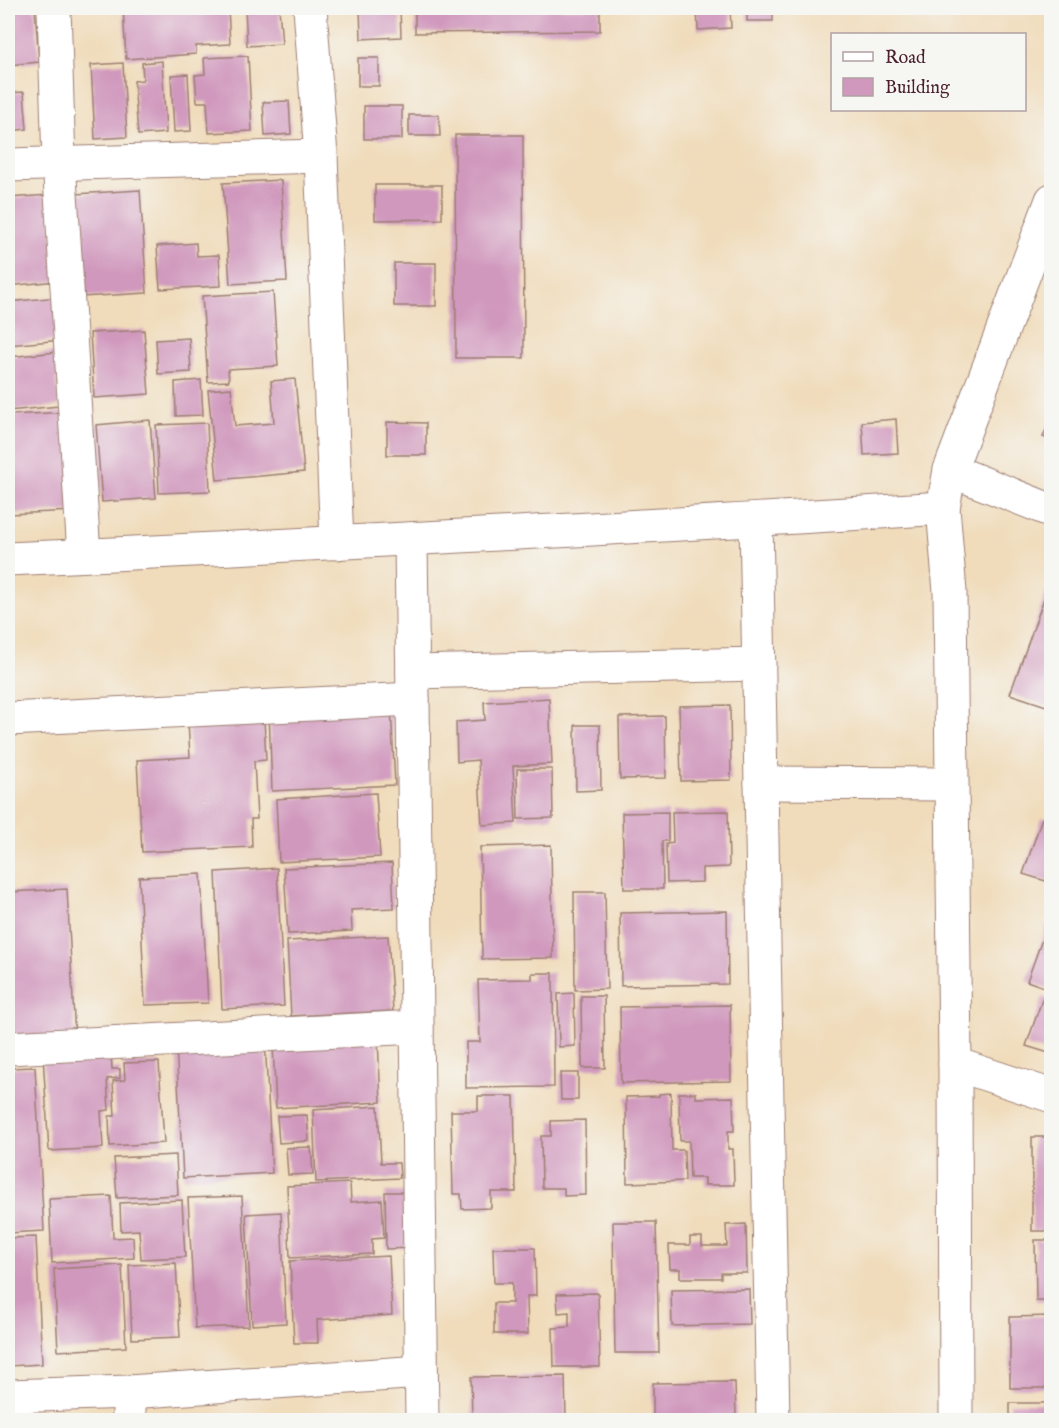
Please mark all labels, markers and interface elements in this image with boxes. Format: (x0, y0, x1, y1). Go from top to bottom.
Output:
legend (831, 33, 1026, 111)
text: Road (885, 47, 926, 70)
text: Building (885, 77, 950, 100)

